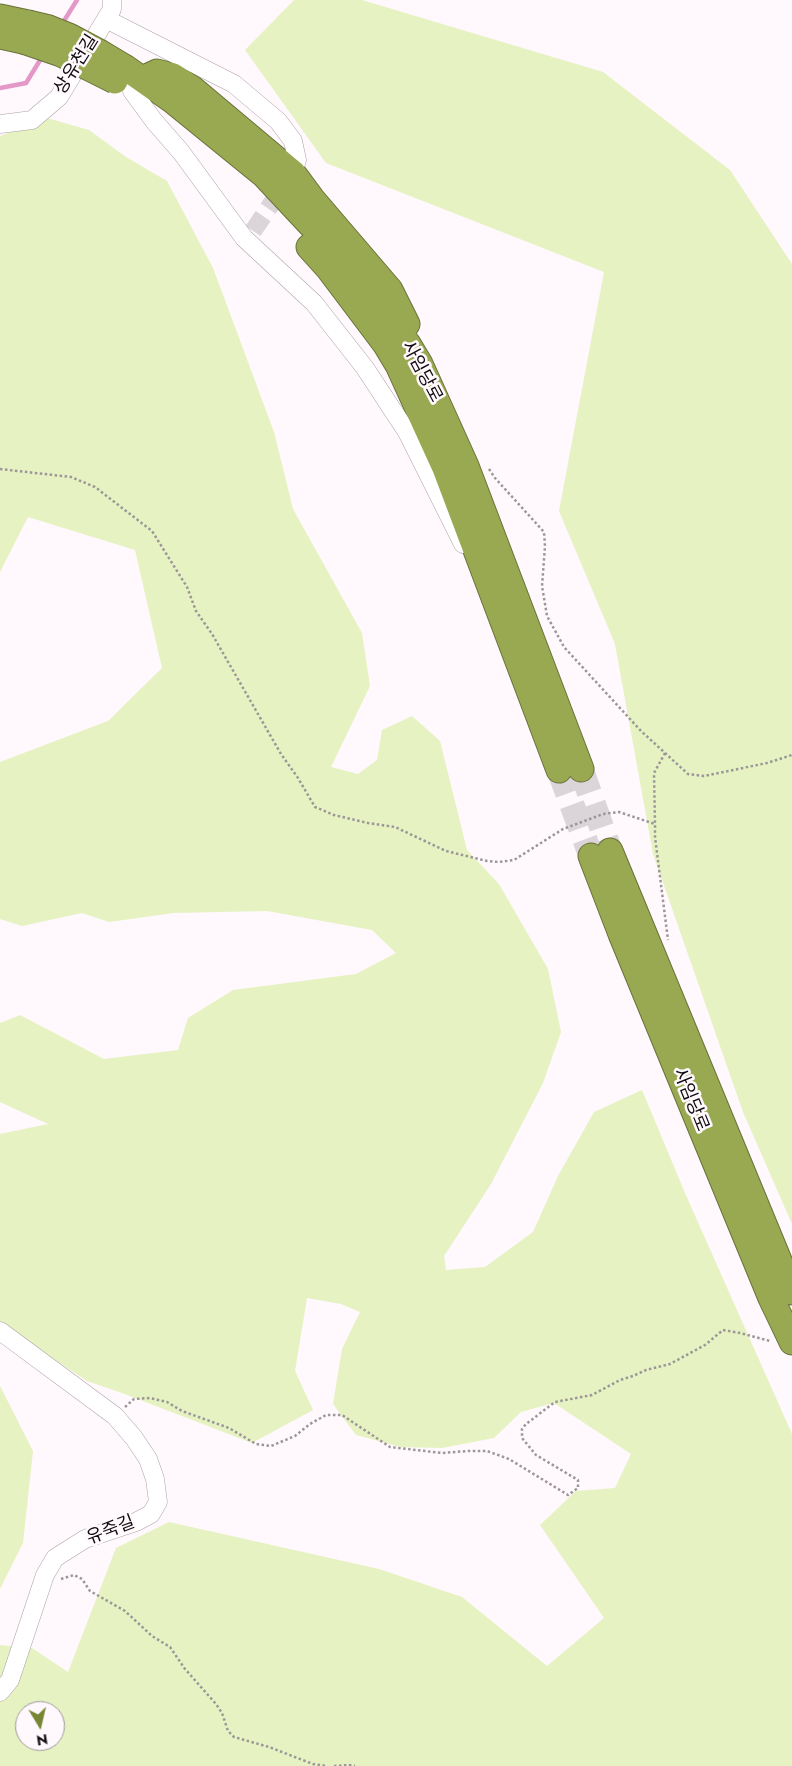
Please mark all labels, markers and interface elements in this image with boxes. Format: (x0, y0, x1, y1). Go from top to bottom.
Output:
street label: 상유천길 (50, 31, 104, 99)
street label: 사임당로 (396, 338, 446, 406)
street label: 사임당로 (668, 1065, 712, 1135)
street label: 유죽길 (84, 1512, 138, 1550)
north arrow (15, 1701, 65, 1751)
text: N (35, 1729, 49, 1751)

